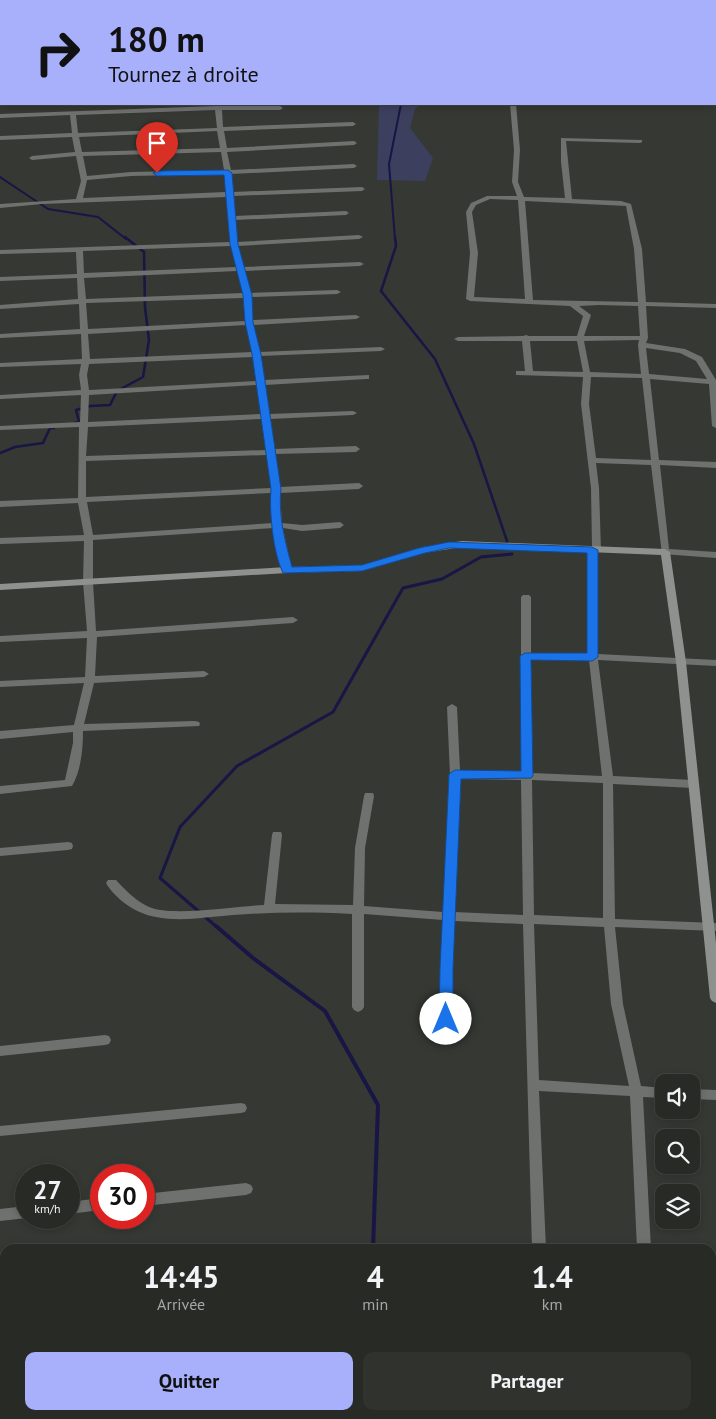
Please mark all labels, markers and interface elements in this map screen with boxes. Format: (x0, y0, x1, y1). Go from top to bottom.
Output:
text: 180 m (108, 16, 205, 62)
icon: right (25, 20, 90, 85)
text: Tournez à droite (108, 60, 259, 88)
pin (136, 122, 178, 173)
icon: arrive (143, 129, 171, 157)
position arrow (419, 992, 471, 1044)
map controls (655, 1074, 700, 1229)
button: sound (655, 1074, 700, 1119)
button: search (655, 1129, 700, 1174)
speed limit sign: 30 (90, 1164, 155, 1229)
text: 27 (33, 1174, 62, 1206)
button: layers (655, 1184, 700, 1229)
text: km/h (34, 1201, 61, 1216)
text: 14:45 (143, 1257, 219, 1296)
text: 4 (367, 1257, 384, 1296)
text: 1.4 (531, 1257, 573, 1296)
text: Arrivée (157, 1294, 205, 1314)
text: min (362, 1294, 388, 1314)
text: km (542, 1294, 562, 1314)
button: Quitter (25, 1352, 353, 1410)
button: Partager (363, 1352, 691, 1410)

